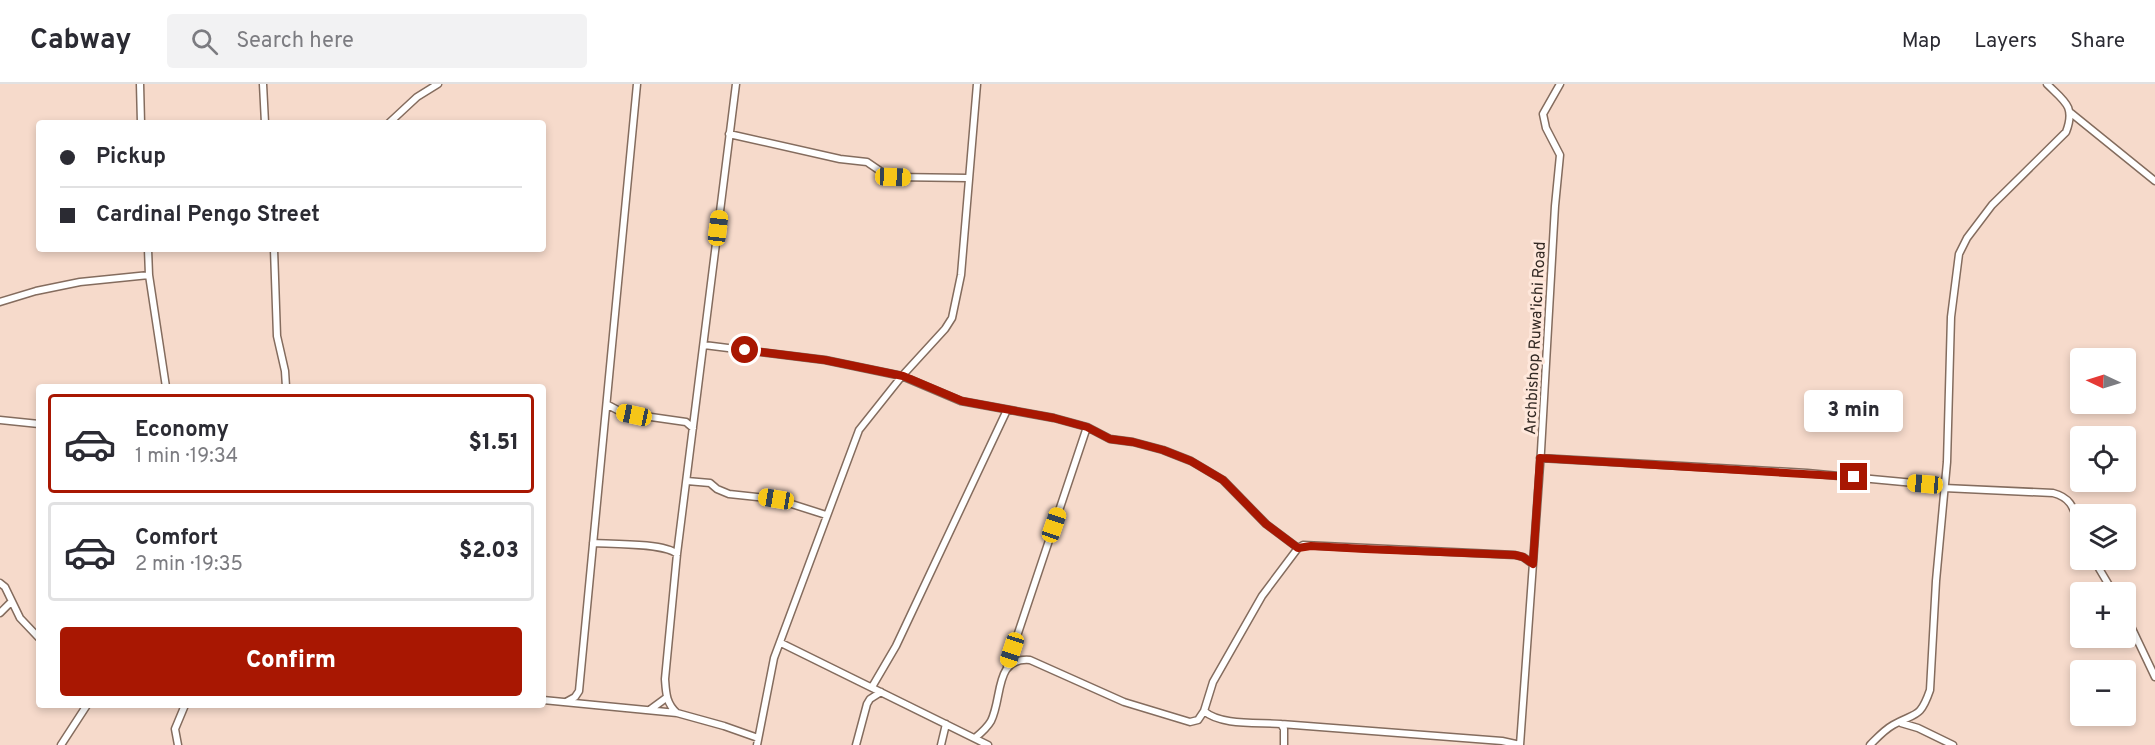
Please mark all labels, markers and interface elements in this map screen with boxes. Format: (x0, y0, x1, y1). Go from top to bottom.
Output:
search box (167, 14, 587, 68)
text: Cabway (30, 23, 131, 59)
icon: search (188, 25, 221, 58)
text: Search here (236, 28, 354, 55)
text: Map (1902, 28, 1941, 55)
text: Layers (1974, 28, 2037, 55)
text: Share (2070, 28, 2125, 55)
text: Pickup (96, 144, 166, 171)
car (875, 167, 911, 187)
text: Cardinal Pengo Street (96, 202, 320, 229)
car (707, 209, 729, 247)
street label: Archbishop Ruwa'ichi Road (1521, 241, 1551, 435)
route start (731, 336, 758, 363)
north arrow (2070, 348, 2136, 414)
map controls (2070, 348, 2136, 726)
callout: 3 min (1804, 390, 1904, 432)
text: 3 min (1827, 398, 1880, 424)
car (615, 402, 653, 428)
icon: car (63, 417, 117, 471)
text: Economy (135, 417, 229, 444)
button: locate (2070, 426, 2136, 492)
text: $1.51 (469, 430, 519, 457)
text: 1 min · 19:34 (135, 444, 238, 470)
route end (1840, 463, 1867, 490)
car (1906, 473, 1944, 495)
car (757, 487, 795, 511)
button: layers (2070, 504, 2136, 570)
car (1040, 505, 1068, 545)
icon: car (63, 525, 117, 579)
text: Comfort (135, 525, 218, 552)
text: $2.03 (459, 538, 519, 565)
text: 2 min · 19:35 (135, 552, 243, 578)
button: + (2070, 582, 2136, 648)
button: Confirm (60, 627, 522, 696)
car (998, 630, 1026, 670)
button: − (2070, 660, 2136, 726)

